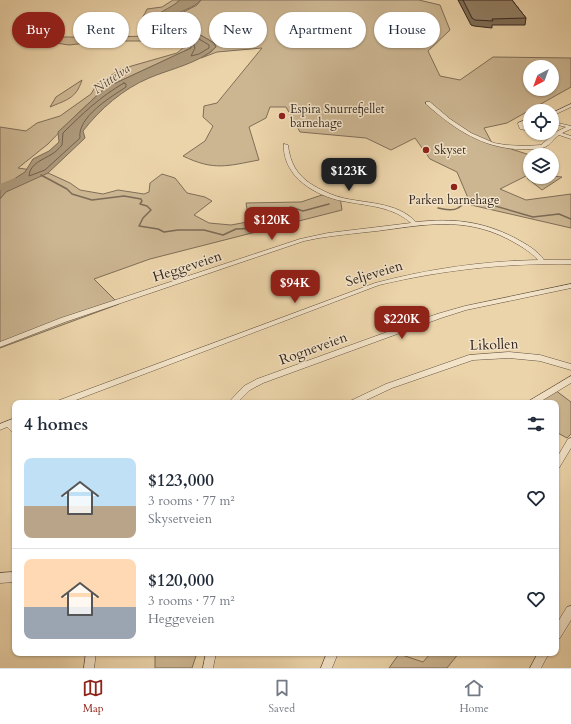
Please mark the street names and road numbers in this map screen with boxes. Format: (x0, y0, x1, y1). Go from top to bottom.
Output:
street label: Heggeveien (150, 246, 224, 287)
street label: Seljeveien (343, 256, 405, 291)
street label: Rogneveien (277, 327, 350, 370)
street label: Likollen (469, 334, 519, 355)

